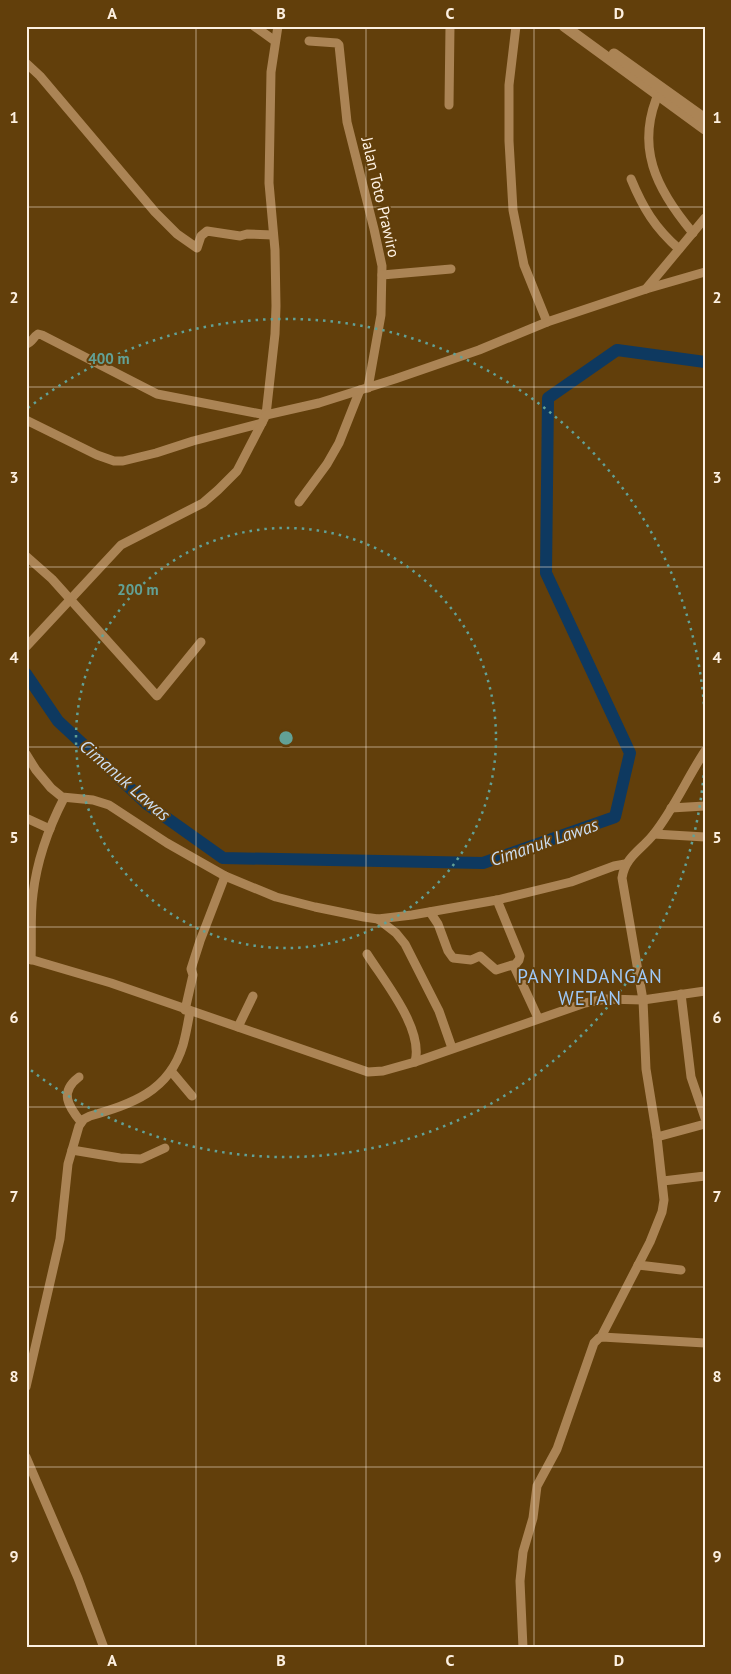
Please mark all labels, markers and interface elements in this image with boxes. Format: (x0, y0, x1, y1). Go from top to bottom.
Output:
text: A (107, 3, 117, 23)
text: B (276, 3, 286, 23)
text: C (446, 3, 455, 23)
text: D (614, 3, 624, 23)
text: 1 (9, 107, 19, 127)
text: 1 (712, 107, 722, 127)
street label: Jalan Toto Prawiro (357, 134, 405, 259)
text: 2 (9, 287, 19, 307)
text: 2 (712, 287, 722, 307)
text: 400 m (88, 349, 130, 368)
text: 3 (9, 467, 19, 487)
text: 3 (712, 467, 722, 487)
text: 200 m (117, 580, 159, 599)
text: 4 (9, 647, 19, 667)
text: 4 (712, 647, 722, 667)
centre of rings (277, 729, 295, 747)
water label: Cimanuk Lawas (75, 734, 176, 826)
water label: Cimanuk Lawas (487, 812, 602, 871)
text: 5 (9, 827, 19, 847)
text: 5 (712, 827, 722, 847)
district label: PANYINDANGAN WETAN (517, 964, 663, 1010)
text: 6 (9, 1007, 19, 1027)
text: 6 (712, 1007, 722, 1027)
text: 7 (9, 1186, 19, 1206)
text: 7 (712, 1186, 722, 1206)
text: 8 (9, 1366, 19, 1386)
text: 8 (712, 1366, 722, 1386)
text: 9 (9, 1546, 19, 1566)
text: 9 (712, 1546, 722, 1566)
text: A (107, 1650, 117, 1670)
text: B (276, 1650, 286, 1670)
text: C (446, 1650, 455, 1670)
text: D (614, 1650, 624, 1670)

